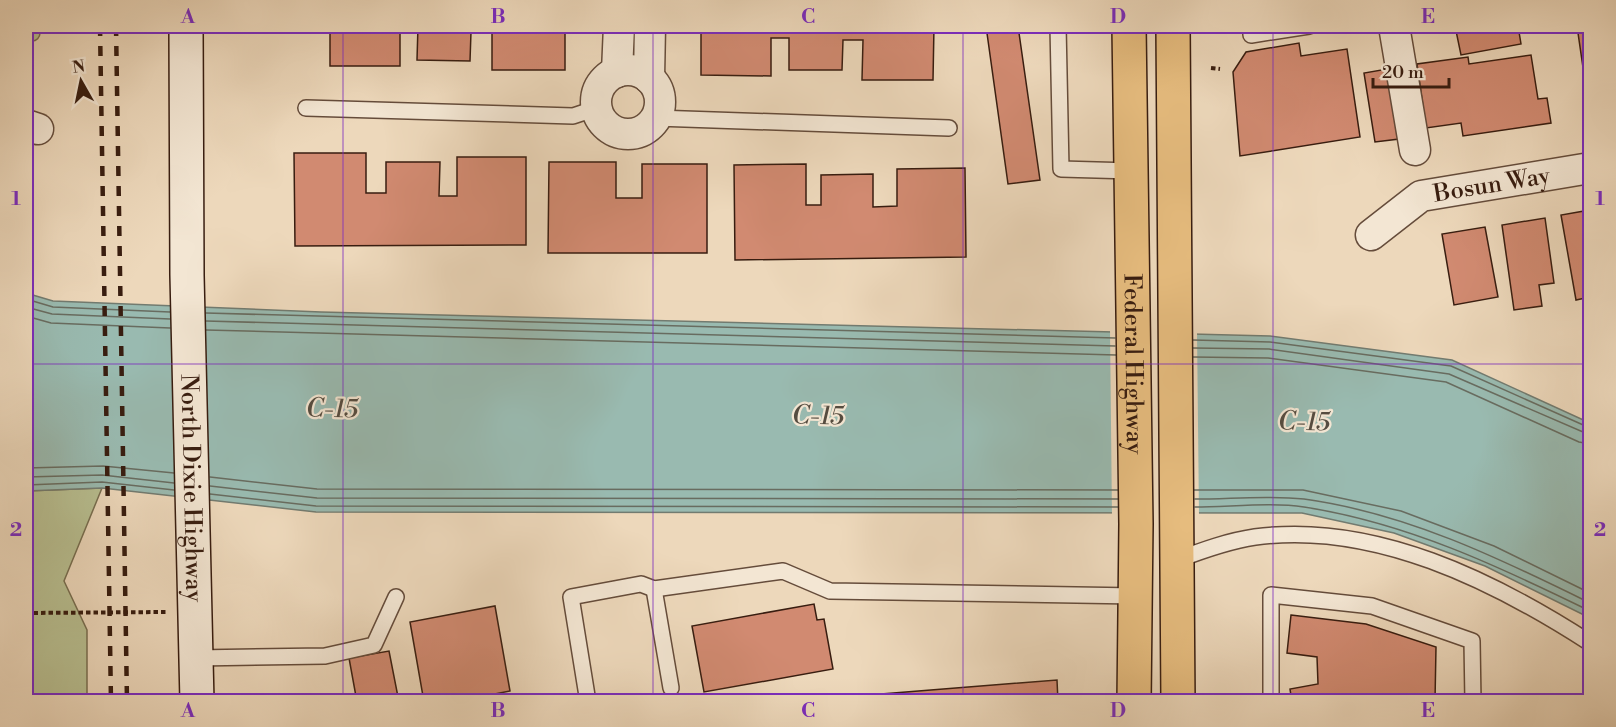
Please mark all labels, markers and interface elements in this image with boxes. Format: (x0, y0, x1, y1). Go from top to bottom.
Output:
text: A (180, 5, 196, 30)
text: B (490, 5, 506, 30)
text: C (801, 5, 815, 30)
text: D (1110, 5, 1126, 30)
text: E (1421, 5, 1435, 30)
north arrow (51, 51, 111, 111)
scale bar (1373, 51, 1450, 89)
text: N (71, 56, 87, 78)
text: 20 m (1382, 61, 1424, 84)
street label: Bosun Way (1430, 161, 1553, 210)
text: 1 (11, 187, 21, 212)
text: 1 (1595, 187, 1605, 212)
street label: Federal Highway (1116, 273, 1149, 455)
street label: North Dixie Highway (173, 374, 209, 603)
water label: C-15 (306, 393, 359, 425)
water label: C-15 (792, 400, 845, 432)
water label: C-15 (1278, 406, 1331, 438)
text: 2 (10, 518, 22, 543)
text: 2 (1594, 518, 1606, 543)
text: A (180, 699, 196, 724)
text: B (490, 699, 506, 724)
text: C (801, 699, 815, 724)
text: D (1110, 699, 1126, 724)
text: E (1421, 699, 1435, 724)

